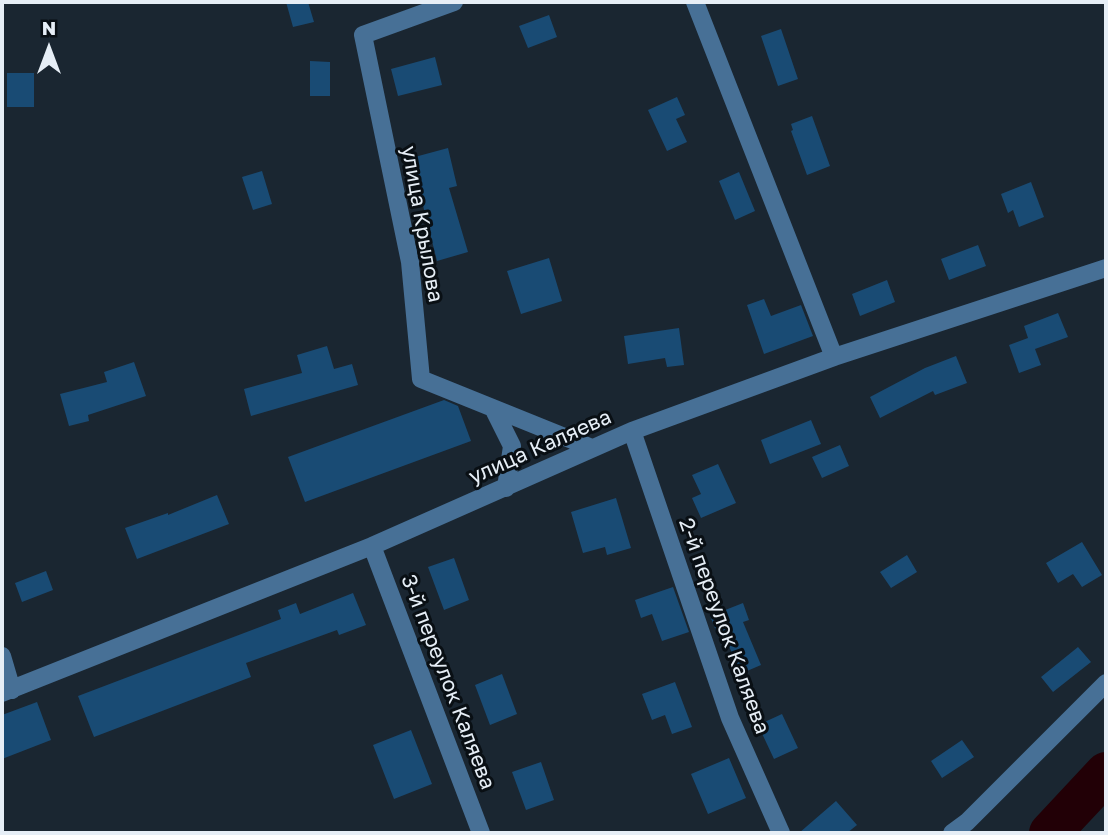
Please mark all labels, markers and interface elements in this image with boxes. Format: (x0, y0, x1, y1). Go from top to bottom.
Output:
north arrow (14, 14, 84, 84)
text: N (42, 16, 56, 39)
street label: улица Крылова (396, 144, 448, 304)
street label: улица Каляева (465, 404, 615, 490)
street label: 2-й переулок Каляева (673, 515, 775, 737)
street label: 3-й переулок Каляева (395, 571, 501, 793)

